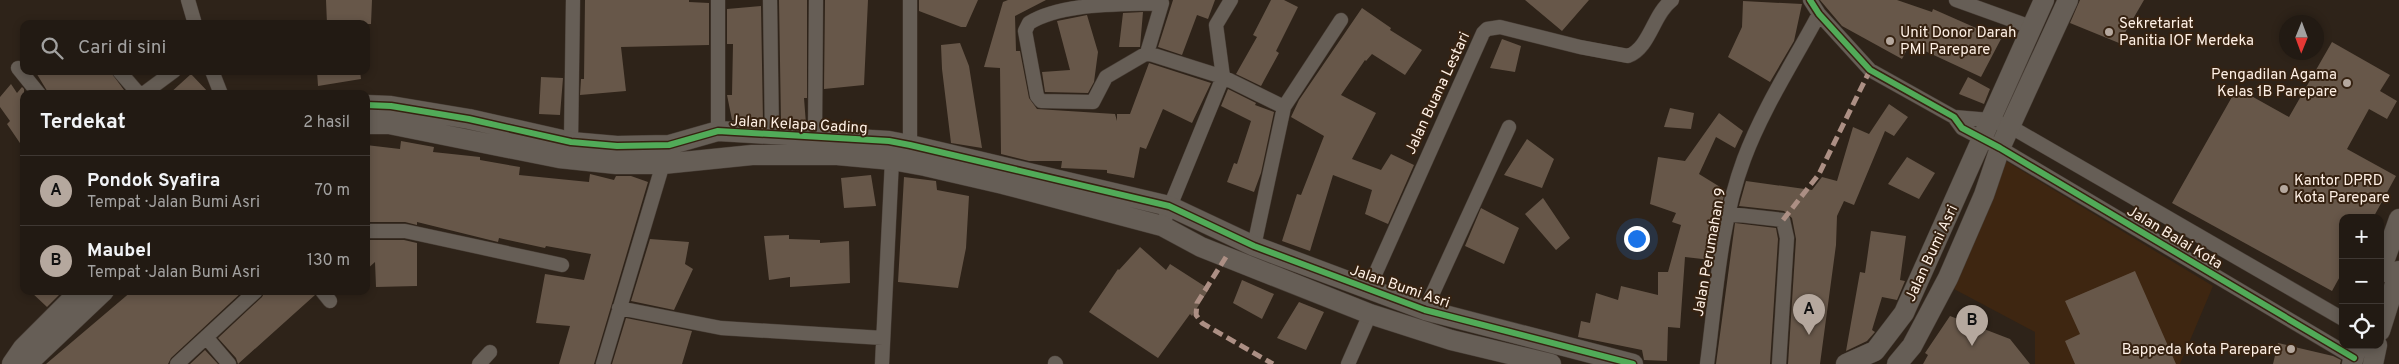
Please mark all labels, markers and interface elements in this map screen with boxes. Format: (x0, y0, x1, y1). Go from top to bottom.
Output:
place label: Sekretariat Panitia IOF Merdeka (2119, 15, 2254, 51)
north arrow (2279, 15, 2324, 60)
search box (20, 20, 370, 75)
place label: Unit Donor Darah PMI Parepare (1900, 24, 2016, 60)
marker: Sekretariat Panitia IOF Merdeka (2103, 26, 2115, 38)
street label: Jalan Buana Lestari (1402, 29, 1475, 158)
icon: search (38, 34, 66, 62)
marker: Unit Donor Darah PMI Parepare (1884, 35, 1896, 47)
text: Cari di sini (78, 36, 166, 60)
place label: Pengadilan Agama Kelas 1B Parepare (2211, 66, 2337, 102)
marker: Pengadilan Agama Kelas 1B Parepare (2341, 77, 2353, 89)
text: Terdekat (40, 109, 126, 136)
street label: Jalan Kelapa Gading (730, 112, 868, 139)
text: 2 hasil (303, 113, 350, 133)
text: Pondok Syafira (87, 169, 220, 193)
place label: Kantor DPRD Kota Parepare (2294, 172, 2390, 208)
text: A (50, 181, 62, 201)
text: 70 m (315, 181, 350, 201)
marker: Kantor DPRD Kota Parepare (2278, 183, 2290, 195)
street label: Jalan Perumahan 9 (1690, 186, 1731, 318)
text: Tempat · Jalan Bumi Asri (87, 193, 260, 213)
street label: Jalan Bumi Asri (1902, 202, 1963, 305)
street label: Jalan Balai Kota (2123, 202, 2226, 274)
map controls (2339, 214, 2384, 349)
button: + (2339, 214, 2384, 259)
your location (1624, 226, 1650, 252)
text: Maubel (87, 239, 151, 263)
text: B (50, 251, 62, 271)
text: 130 m (307, 251, 350, 271)
button: − (2339, 259, 2384, 304)
street label: Jalan Bumi Asri (1347, 261, 1452, 313)
text: Tempat · Jalan Bumi Asri (87, 263, 260, 283)
pin: A (1793, 294, 1825, 335)
button: locate (2339, 304, 2384, 349)
pin: B (1956, 305, 1988, 346)
place label: Bappeda Kota Parepare (2122, 341, 2281, 360)
marker: Bappeda Kota Parepare (2285, 343, 2297, 355)

